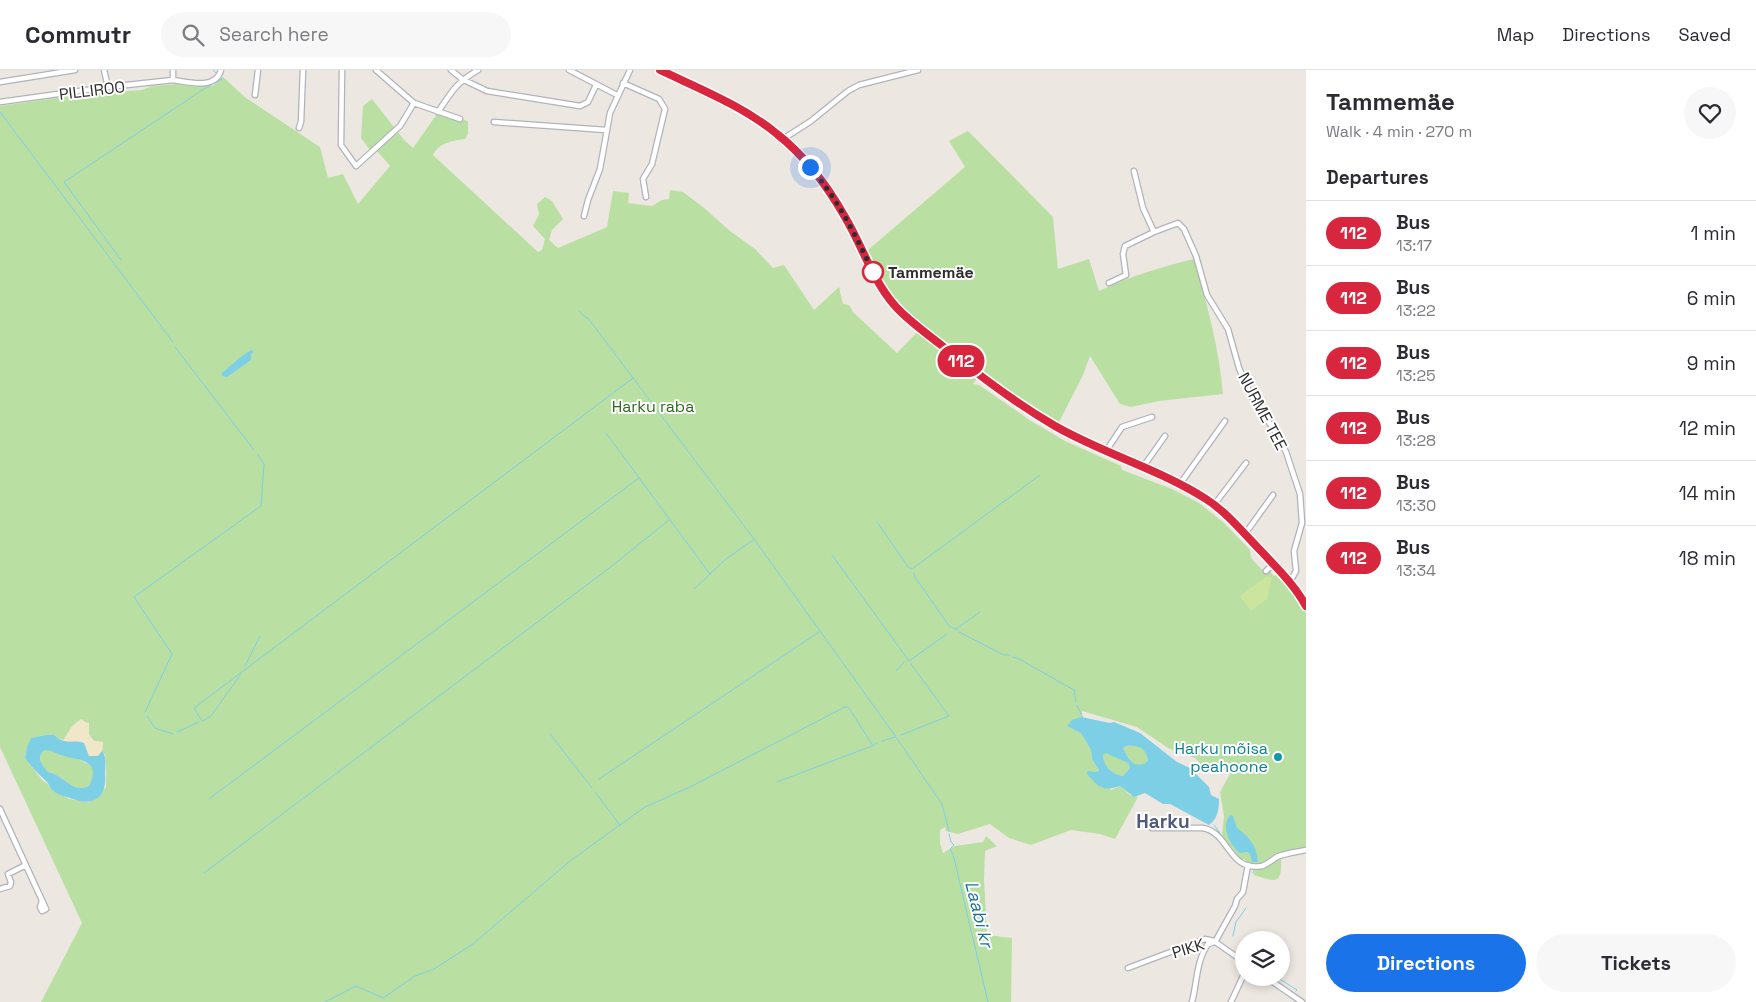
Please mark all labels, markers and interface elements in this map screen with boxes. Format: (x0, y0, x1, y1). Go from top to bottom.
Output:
search box (161, 12, 511, 57)
text: Commutr (25, 19, 131, 50)
icon: search (179, 21, 207, 49)
text: Search here (219, 22, 329, 47)
text: Map (1497, 23, 1534, 46)
text: Directions (1562, 23, 1651, 46)
text: Saved (1679, 23, 1731, 46)
street label: PILLIROO (58, 76, 126, 105)
text: Tammemäe (1326, 86, 1455, 117)
button: heart (1684, 87, 1736, 139)
text: Walk · 4 min · 270 m (1326, 121, 1472, 142)
your location (798, 155, 823, 180)
text: Departures (1326, 165, 1429, 190)
text: Bus (1396, 210, 1430, 235)
text: 112 (1340, 221, 1367, 244)
text: 1 min (1691, 221, 1736, 246)
text: 13:17 (1396, 235, 1432, 256)
marker: Tammemäe (862, 261, 884, 283)
place label: Tammemäe (888, 262, 974, 283)
text: Bus (1396, 275, 1430, 300)
text: 112 (1340, 286, 1367, 309)
text: 6 min (1687, 286, 1736, 311)
text: 13:22 (1396, 300, 1436, 321)
text: Bus (1396, 340, 1430, 365)
line badge: 112 (932, 345, 990, 377)
text: 112 (948, 349, 974, 372)
text: 112 (1340, 351, 1367, 374)
text: 9 min (1687, 351, 1736, 376)
text: 13:25 (1396, 365, 1436, 386)
street label: NURME TEE (1233, 369, 1292, 454)
park label: Harku raba (612, 396, 694, 417)
text: Bus (1396, 405, 1430, 430)
text: 112 (1340, 416, 1367, 439)
text: 12 min (1679, 416, 1736, 441)
text: 13:28 (1396, 430, 1436, 451)
text: Bus (1396, 470, 1430, 495)
text: 112 (1340, 481, 1367, 504)
text: 14 min (1679, 481, 1736, 506)
text: 13:30 (1396, 495, 1436, 516)
text: Bus (1396, 535, 1430, 560)
text: 112 (1340, 546, 1367, 569)
text: 18 min (1679, 546, 1736, 571)
text: 13:34 (1396, 560, 1436, 581)
place label: Harku mõisa peahoone (1175, 738, 1268, 777)
marker: Harku mõisa peahoone (1272, 751, 1284, 763)
district label: Harku (1136, 809, 1190, 834)
water label: Laabi kr (960, 878, 999, 952)
map controls (1235, 931, 1290, 986)
button: layers (1235, 931, 1290, 986)
street label: PIKK (1169, 934, 1207, 963)
button: Directions (1326, 934, 1526, 992)
button: Tickets (1536, 934, 1736, 992)

